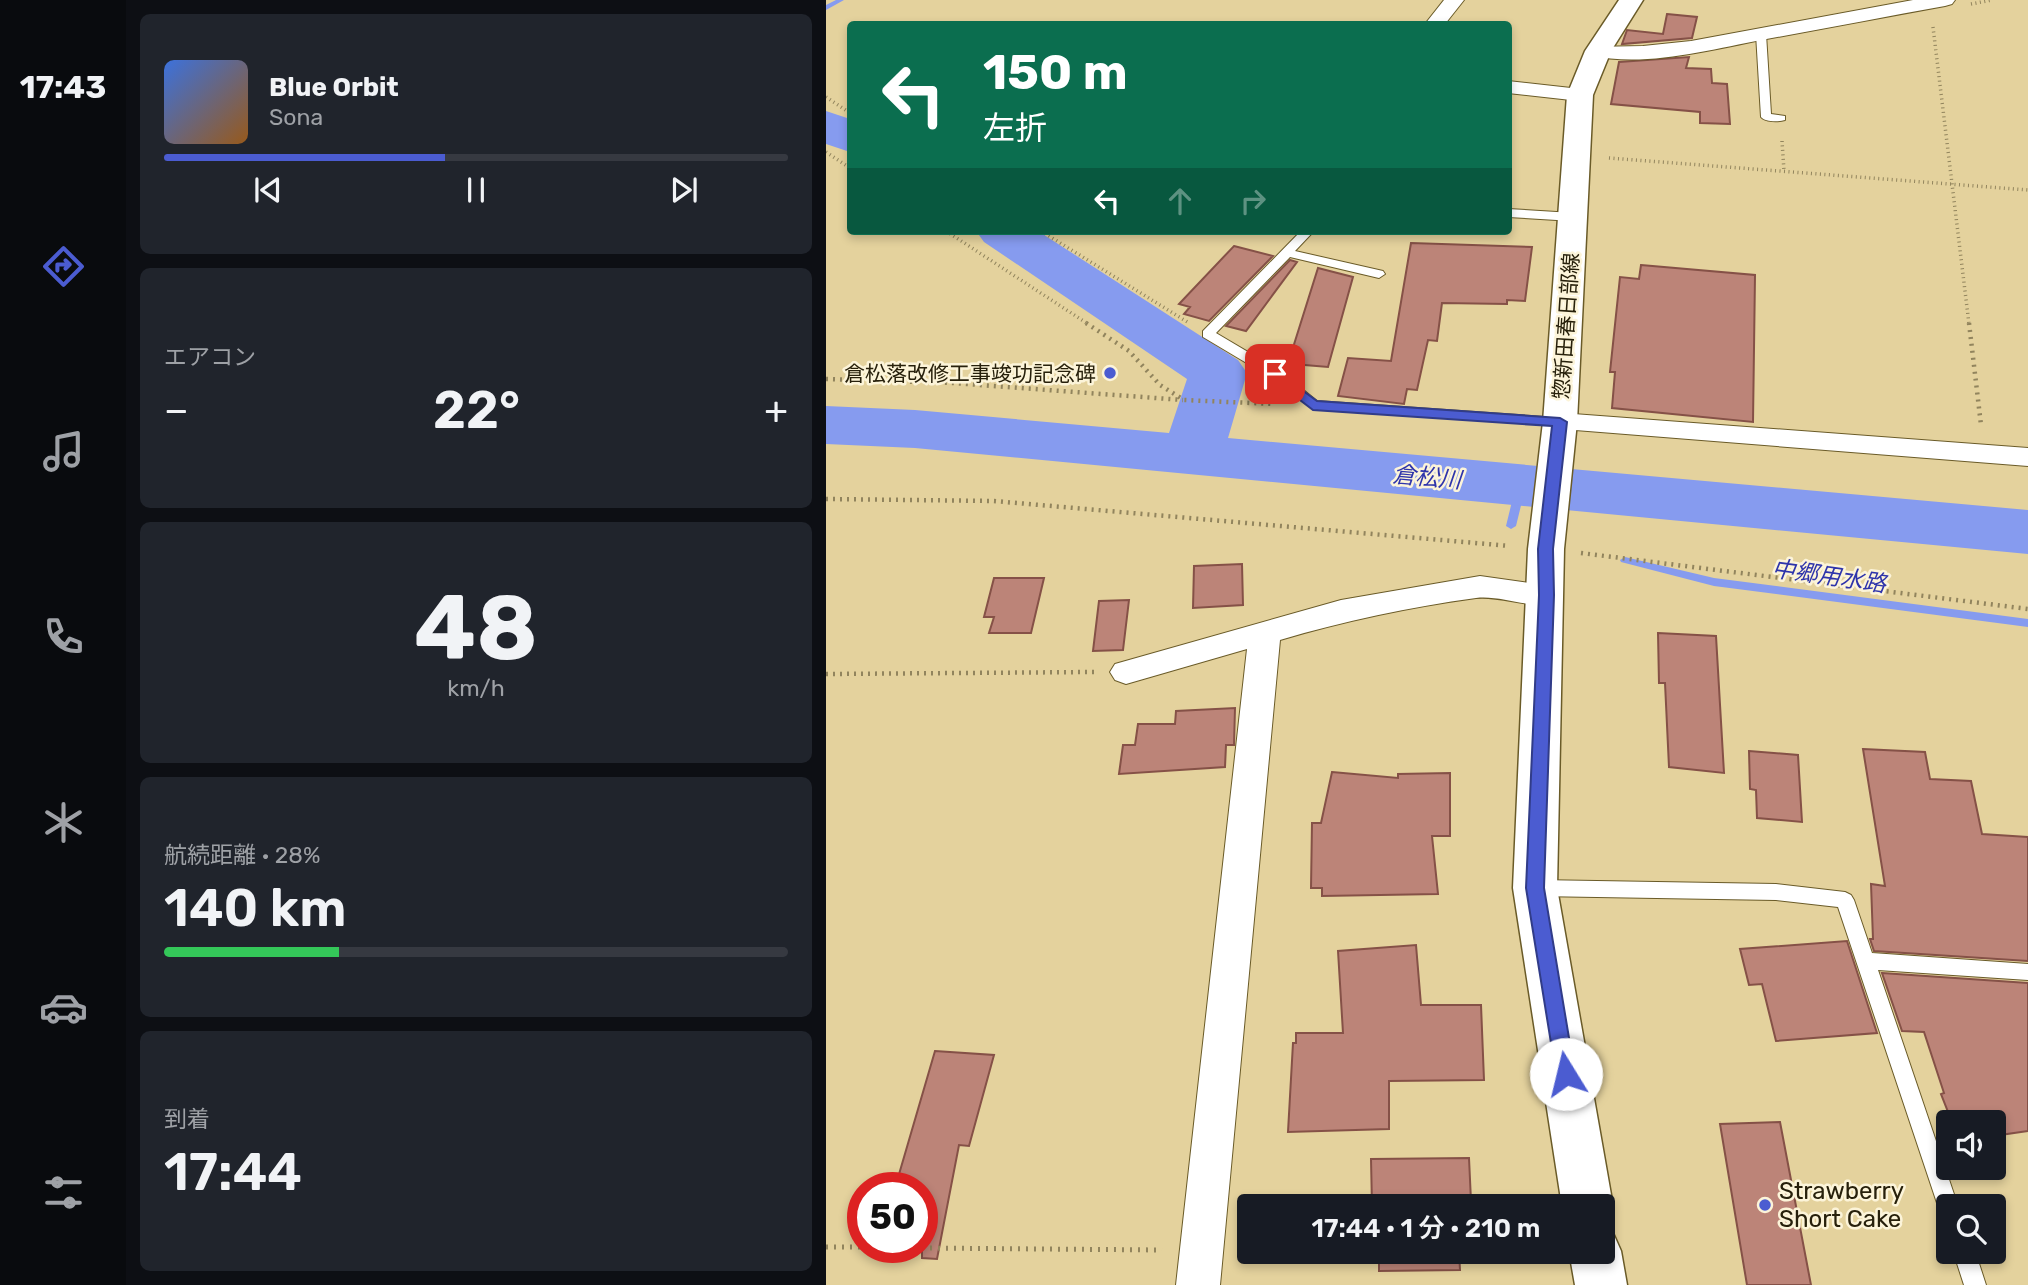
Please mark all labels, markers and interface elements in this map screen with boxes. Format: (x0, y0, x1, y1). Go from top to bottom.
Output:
text: 150 m (983, 43, 1128, 101)
icon: left (868, 49, 959, 140)
text: 17:43 (20, 68, 106, 106)
text: Blue Orbit (269, 72, 399, 103)
text: Sona (269, 103, 323, 131)
text: 左折 (983, 109, 1047, 147)
icon: previous (249, 171, 287, 209)
icon: pause (457, 171, 495, 209)
icon: next (665, 171, 703, 209)
icon: left (1088, 182, 1126, 220)
icon: ahead (1161, 182, 1199, 220)
icon: right (1234, 182, 1272, 220)
icon: directions (39, 242, 88, 291)
street label: 惣新田春日部線 (1548, 252, 1584, 400)
text: エアコン (164, 343, 256, 371)
pin (1245, 344, 1305, 404)
icon: arrive (1256, 355, 1294, 393)
place label: 倉松落改修工事竣功記念碑 (844, 361, 1096, 386)
marker: 倉松落改修工事竣功記念碑 (1102, 365, 1118, 381)
text: 22° (433, 379, 520, 441)
text: − (164, 387, 189, 433)
text: + (764, 387, 788, 433)
icon: music (39, 427, 88, 476)
water label: 倉松川 (1391, 460, 1466, 494)
water label: 中郷用水路 (1770, 554, 1890, 598)
text: 48 (414, 574, 538, 682)
icon: phone (39, 612, 88, 661)
text: km/h (447, 674, 505, 702)
icon: climate (39, 798, 88, 847)
text: 航続距離 · 28% (164, 841, 321, 869)
text: 140 km (164, 877, 347, 939)
icon: car (39, 983, 88, 1032)
position arrow (1529, 1037, 1603, 1111)
text: 到着 (164, 1105, 210, 1133)
map controls (1936, 1110, 2006, 1264)
button: sound (1936, 1110, 2006, 1180)
text: 17:44 (164, 1141, 302, 1203)
icon: filters (39, 1168, 88, 1217)
speed limit sign: 50 (847, 1172, 938, 1263)
place label: Strawberry Short Cake (1779, 1177, 1904, 1233)
button: search (1936, 1194, 2006, 1264)
marker: Strawberry Short Cake (1757, 1197, 1773, 1213)
text: 17:44 · 1 分 · 210 m (1311, 1213, 1541, 1244)

